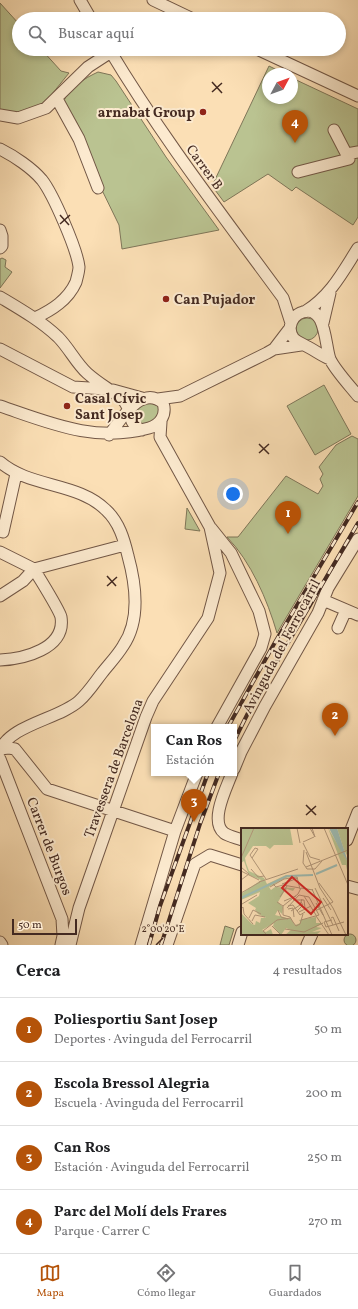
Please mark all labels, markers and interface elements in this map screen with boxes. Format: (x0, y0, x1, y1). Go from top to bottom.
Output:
search box (12, 12, 346, 56)
icon: search (26, 23, 48, 45)
text: Buscar aquí (58, 24, 134, 45)
north arrow (262, 68, 298, 104)
place label: arnabat Group (98, 104, 195, 123)
marker: arnabat Group (198, 107, 208, 117)
pin: 4 (282, 110, 308, 143)
street label: Carrer B (181, 141, 227, 194)
place label: Can Pujador (174, 291, 256, 310)
marker: Can Pujador (161, 294, 171, 304)
place label: Casal Cívic Sant Josep (75, 390, 147, 425)
marker: Casal Cívic Sant Josep (62, 401, 72, 411)
your location (223, 484, 243, 504)
pin: 1 (275, 501, 301, 534)
street label: Avinguda del Ferrocarril (239, 576, 326, 717)
street label: Travessera de Barcelona (80, 696, 148, 841)
pin: 2 (322, 703, 348, 736)
popup (151, 724, 237, 776)
text: Can Ros (166, 731, 222, 752)
text: Estación (166, 752, 215, 770)
pin: 3 (181, 789, 207, 822)
street label: Carrer de Burgos (21, 795, 76, 898)
inset map (241, 828, 348, 935)
scale bar (12, 917, 77, 936)
text: 50 m (18, 918, 42, 933)
text: 2°00'20"E (141, 922, 185, 936)
text: Cerca (16, 960, 61, 983)
text: 4 resultados (272, 962, 342, 980)
text: Poliesportiu Sant Josep (54, 1010, 218, 1031)
text: 1 (26, 1021, 32, 1039)
text: 50 m (314, 1021, 342, 1039)
text: Deportes · Avinguda del Ferrocarril (54, 1031, 252, 1049)
text: Escola Bressol Alegria (54, 1074, 210, 1095)
text: 2 (26, 1085, 32, 1103)
text: 200 m (305, 1085, 342, 1103)
text: Escuela · Avinguda del Ferrocarril (54, 1095, 244, 1113)
text: Can Ros (54, 1138, 110, 1159)
text: 3 (26, 1149, 32, 1167)
text: 250 m (307, 1149, 342, 1167)
text: Estación · Avinguda del Ferrocarril (54, 1159, 249, 1177)
text: Parc del Molí dels Frares (54, 1202, 227, 1223)
text: 4 (25, 1213, 33, 1231)
text: 270 m (308, 1213, 342, 1231)
text: Parque · Carrer C (54, 1223, 150, 1241)
tab: Mapa (37, 1262, 64, 1301)
tab: Cómo llegar (137, 1262, 196, 1301)
tab: Guardados (269, 1262, 321, 1301)

